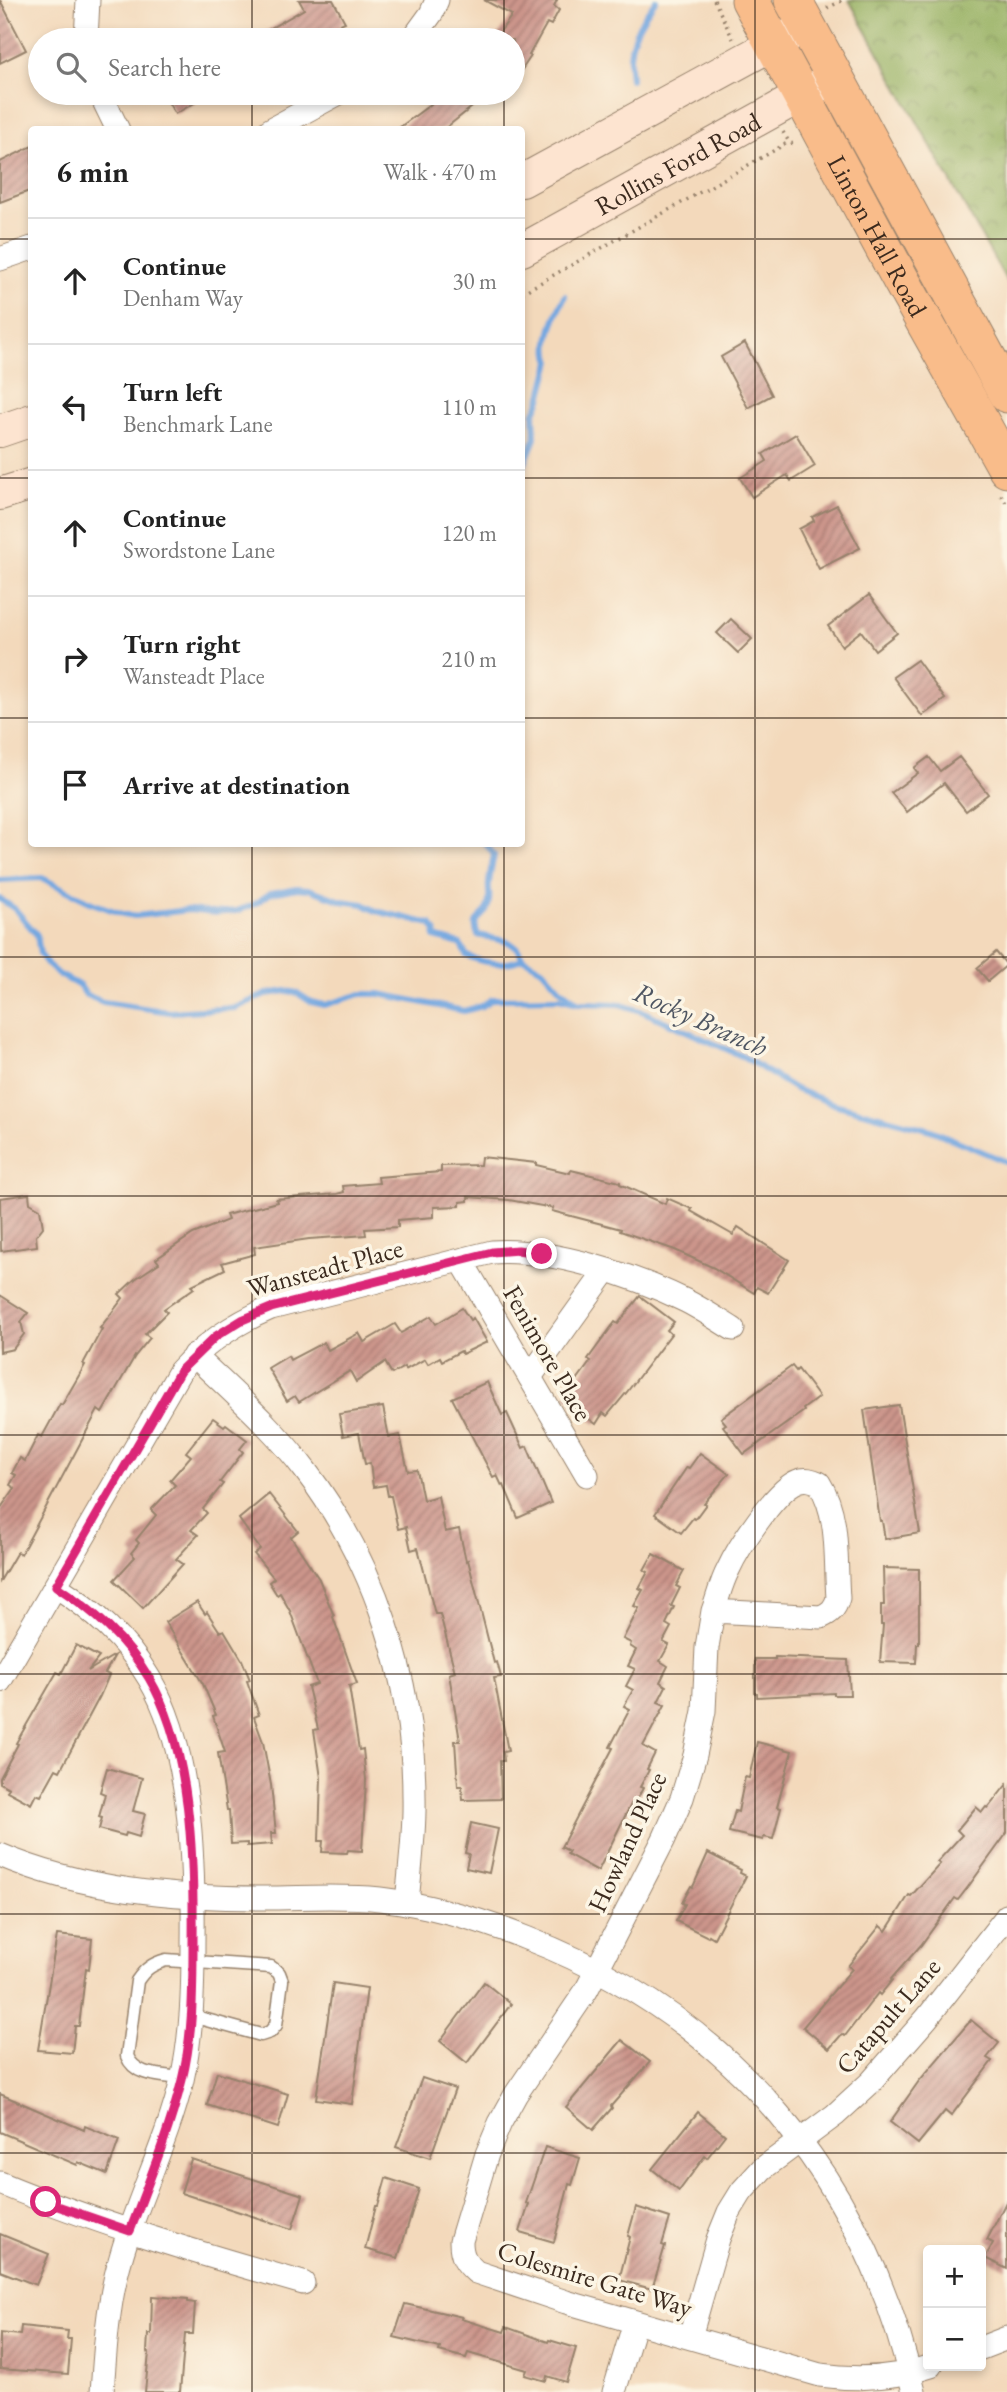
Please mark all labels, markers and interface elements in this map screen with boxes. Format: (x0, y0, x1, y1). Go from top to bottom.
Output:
search box (28, 28, 525, 105)
icon: search (52, 48, 90, 86)
text: Search here (108, 50, 221, 84)
street label: Rollins Ford Road (589, 104, 767, 223)
street label: Linton Hall Road (820, 149, 935, 323)
text: 6 min (56, 152, 129, 191)
text: Walk · 470 m (383, 157, 497, 187)
text: Continue (123, 249, 226, 283)
icon: ahead (56, 262, 94, 300)
text: 30 m (452, 266, 497, 296)
text: Denham Way (123, 283, 243, 313)
text: Turn left (123, 375, 222, 409)
icon: left (56, 388, 94, 426)
text: 110 m (441, 392, 497, 422)
text: Benchmark Lane (123, 409, 273, 439)
text: Continue (123, 501, 226, 535)
icon: ahead (56, 514, 94, 552)
text: 120 m (441, 518, 497, 548)
text: Swordstone Lane (123, 535, 275, 565)
text: Turn right (123, 627, 241, 661)
icon: right (56, 640, 94, 678)
text: 210 m (441, 644, 497, 674)
text: Wansteadt Place (123, 661, 265, 691)
icon: arrive (56, 766, 94, 804)
text: Arrive at destination (123, 768, 350, 802)
water label: Rocky Branch (628, 973, 774, 1065)
street label: Wansteadt Place (243, 1231, 407, 1305)
route end (526, 1238, 557, 1269)
street label: Fenimore Place (496, 1279, 600, 1427)
street label: Howland Place (580, 1766, 674, 1918)
street label: Catapult Lane (828, 1951, 948, 2081)
route start (30, 2186, 61, 2217)
street label: Colesmire Gate Way (493, 2233, 697, 2325)
map controls (923, 2245, 986, 2371)
button: + (923, 2245, 986, 2308)
button: − (923, 2308, 986, 2371)

